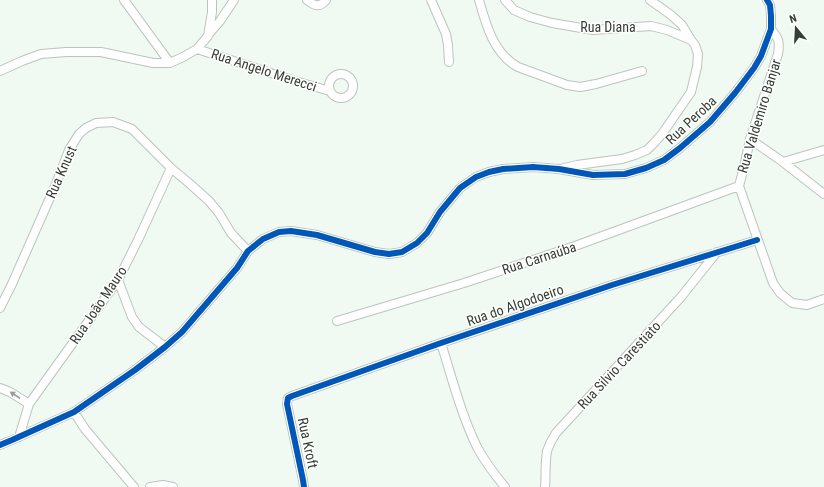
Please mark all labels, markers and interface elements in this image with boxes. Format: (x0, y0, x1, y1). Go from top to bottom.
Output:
north arrow (776, 8, 816, 48)
text: N (788, 12, 799, 26)
street label: Rua Diana (580, 19, 636, 35)
street label: Rua Angelo Merecci (209, 45, 319, 95)
street label: Rua Valdemiro Banjar (734, 57, 784, 175)
street label: Rua Peroba (662, 93, 720, 147)
street label: Rua Knust (42, 143, 80, 201)
street label: Rua Carnaúba (500, 239, 578, 277)
street label: Rua João Mauro (66, 263, 130, 347)
street label: Rua do Algodoeiro (464, 281, 566, 329)
street label: Rua Silvio Carestiato (574, 318, 664, 412)
one-way arrow (10, 391, 20, 399)
street label: Rua Kroft (295, 416, 321, 470)

